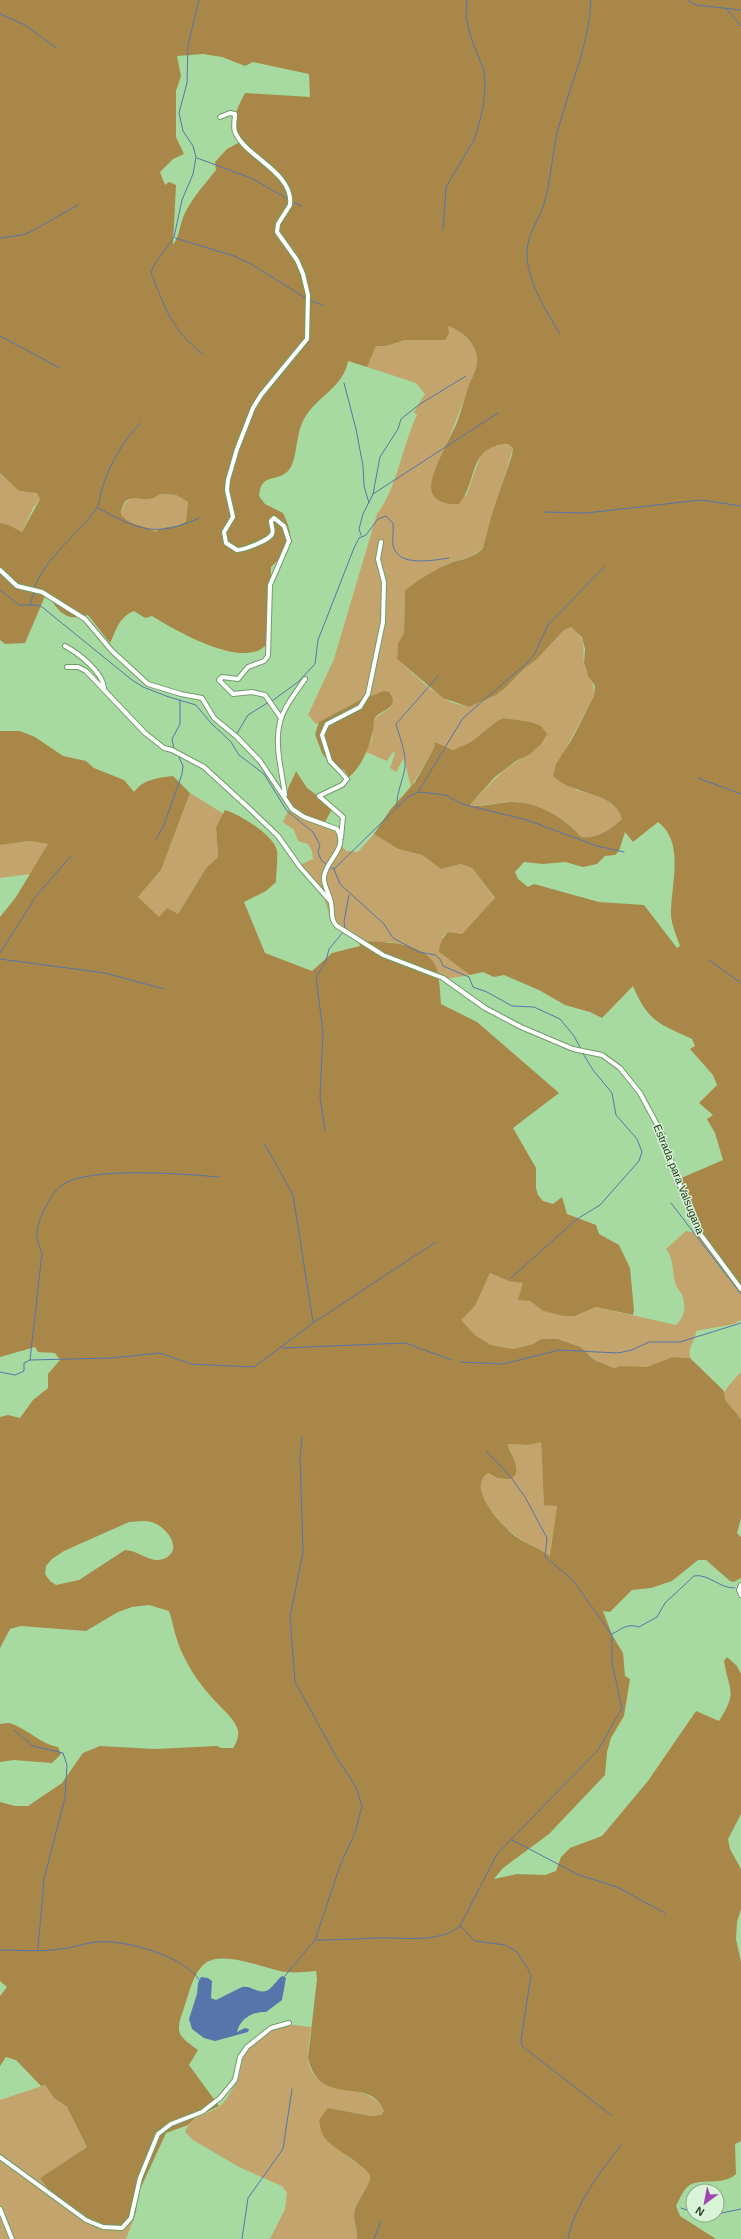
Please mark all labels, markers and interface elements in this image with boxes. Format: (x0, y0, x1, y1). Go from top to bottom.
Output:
street label: Estrada para Valsugana (651, 1122, 707, 1236)
north arrow (685, 2183, 725, 2223)
text: N (693, 2204, 706, 2219)

